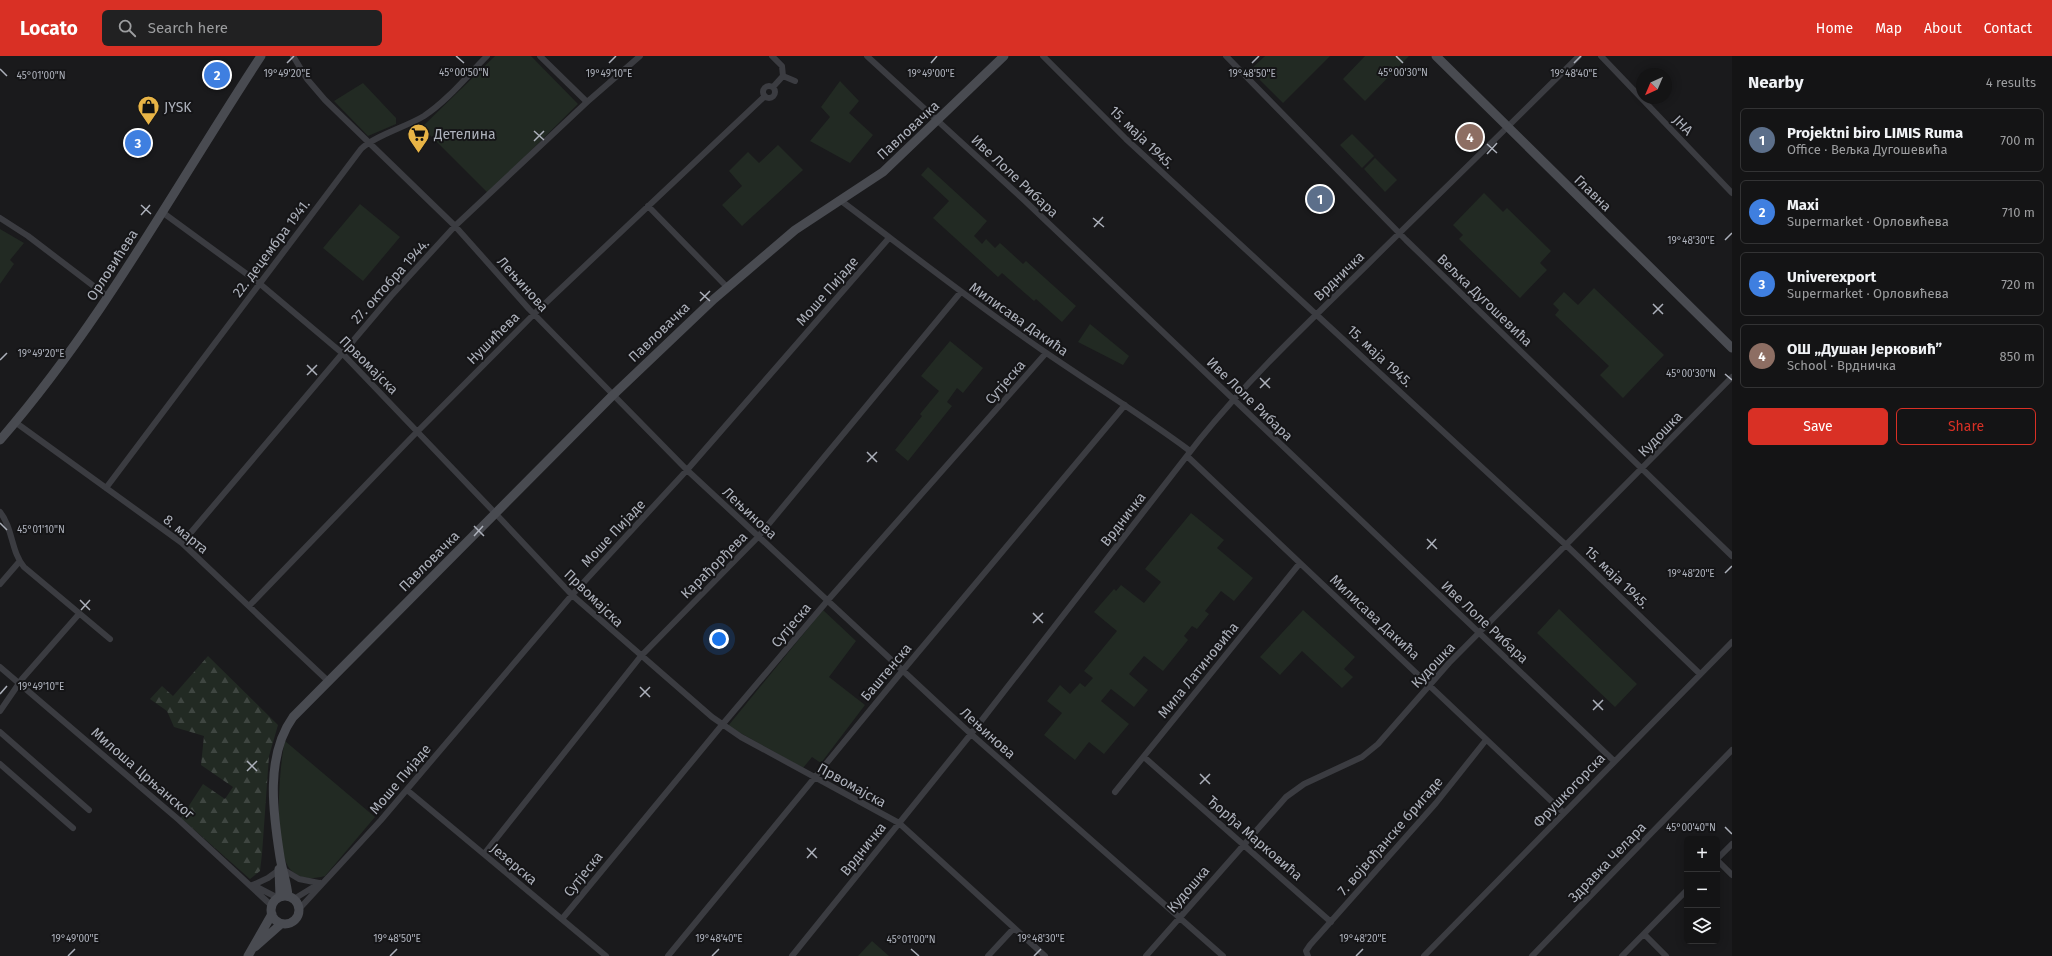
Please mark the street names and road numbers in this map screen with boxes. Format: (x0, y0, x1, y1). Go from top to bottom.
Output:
street label: Павловачка (874, 97, 943, 163)
street label: 15. маја 1945. (1106, 102, 1177, 172)
street label: ЈНА (1669, 112, 1696, 139)
street label: Иве Лоле Рибара (968, 132, 1062, 221)
street label: Главна (1570, 172, 1615, 215)
street label: 22. децембра 1941. (229, 196, 314, 301)
street label: Орловићева (83, 226, 142, 304)
street label: 27. октобра 1944. (348, 235, 433, 327)
street label: Врдничка (1311, 248, 1368, 305)
street label: Вељка Дугошевића (1434, 251, 1536, 350)
street label: Лењинова (493, 253, 552, 315)
street label: Моше Пијаде (793, 253, 862, 329)
street label: Милисава Дакића (966, 279, 1071, 360)
street label: Павловачка (625, 299, 694, 366)
street label: Нушићева (464, 309, 523, 368)
street label: 15. маја 1945. (1343, 322, 1416, 391)
street label: Првомајска (336, 332, 402, 398)
street label: Иве Лоле Рибара (1203, 354, 1296, 445)
street label: Сутјеска (982, 357, 1029, 408)
street label: Кудошка (1635, 408, 1686, 461)
street label: Лењинова (719, 484, 781, 543)
street label: Врдничка (1097, 489, 1150, 550)
street label: Моше Пијаде (578, 496, 649, 571)
street label: 8. марта (160, 511, 212, 558)
street label: Павловачка (395, 527, 463, 595)
street label: Карађорђева (677, 528, 751, 602)
street label: 15. маја 1945. (1581, 542, 1652, 612)
street label: Првомајска (560, 566, 627, 631)
street label: Милисава Дакића (1326, 571, 1423, 663)
street label: Иве Лоле Рибара (1438, 578, 1532, 667)
street label: Сутјеска (768, 600, 815, 651)
street label: Мила Латиновића (1154, 619, 1242, 722)
street label: Кудошка (1408, 639, 1459, 692)
street label: Баштенска (857, 640, 915, 705)
street label: Лењинова (957, 704, 1019, 763)
street label: Милоша Црњанског (88, 724, 198, 823)
street label: Моше Пијаде (366, 741, 435, 818)
street label: Фрушкогорска (1530, 750, 1609, 831)
street label: Првомајска (814, 760, 889, 811)
street label: 7. војвођанске бригаде (1334, 773, 1447, 899)
street label: Ђорђа Марковића (1204, 792, 1306, 884)
street label: Врдничка (837, 819, 890, 879)
street label: Здравка Челара (1565, 819, 1650, 906)
street label: Језерска (487, 840, 541, 889)
street label: Сутјеска (560, 848, 607, 900)
street label: Кудошка (1163, 862, 1213, 916)

